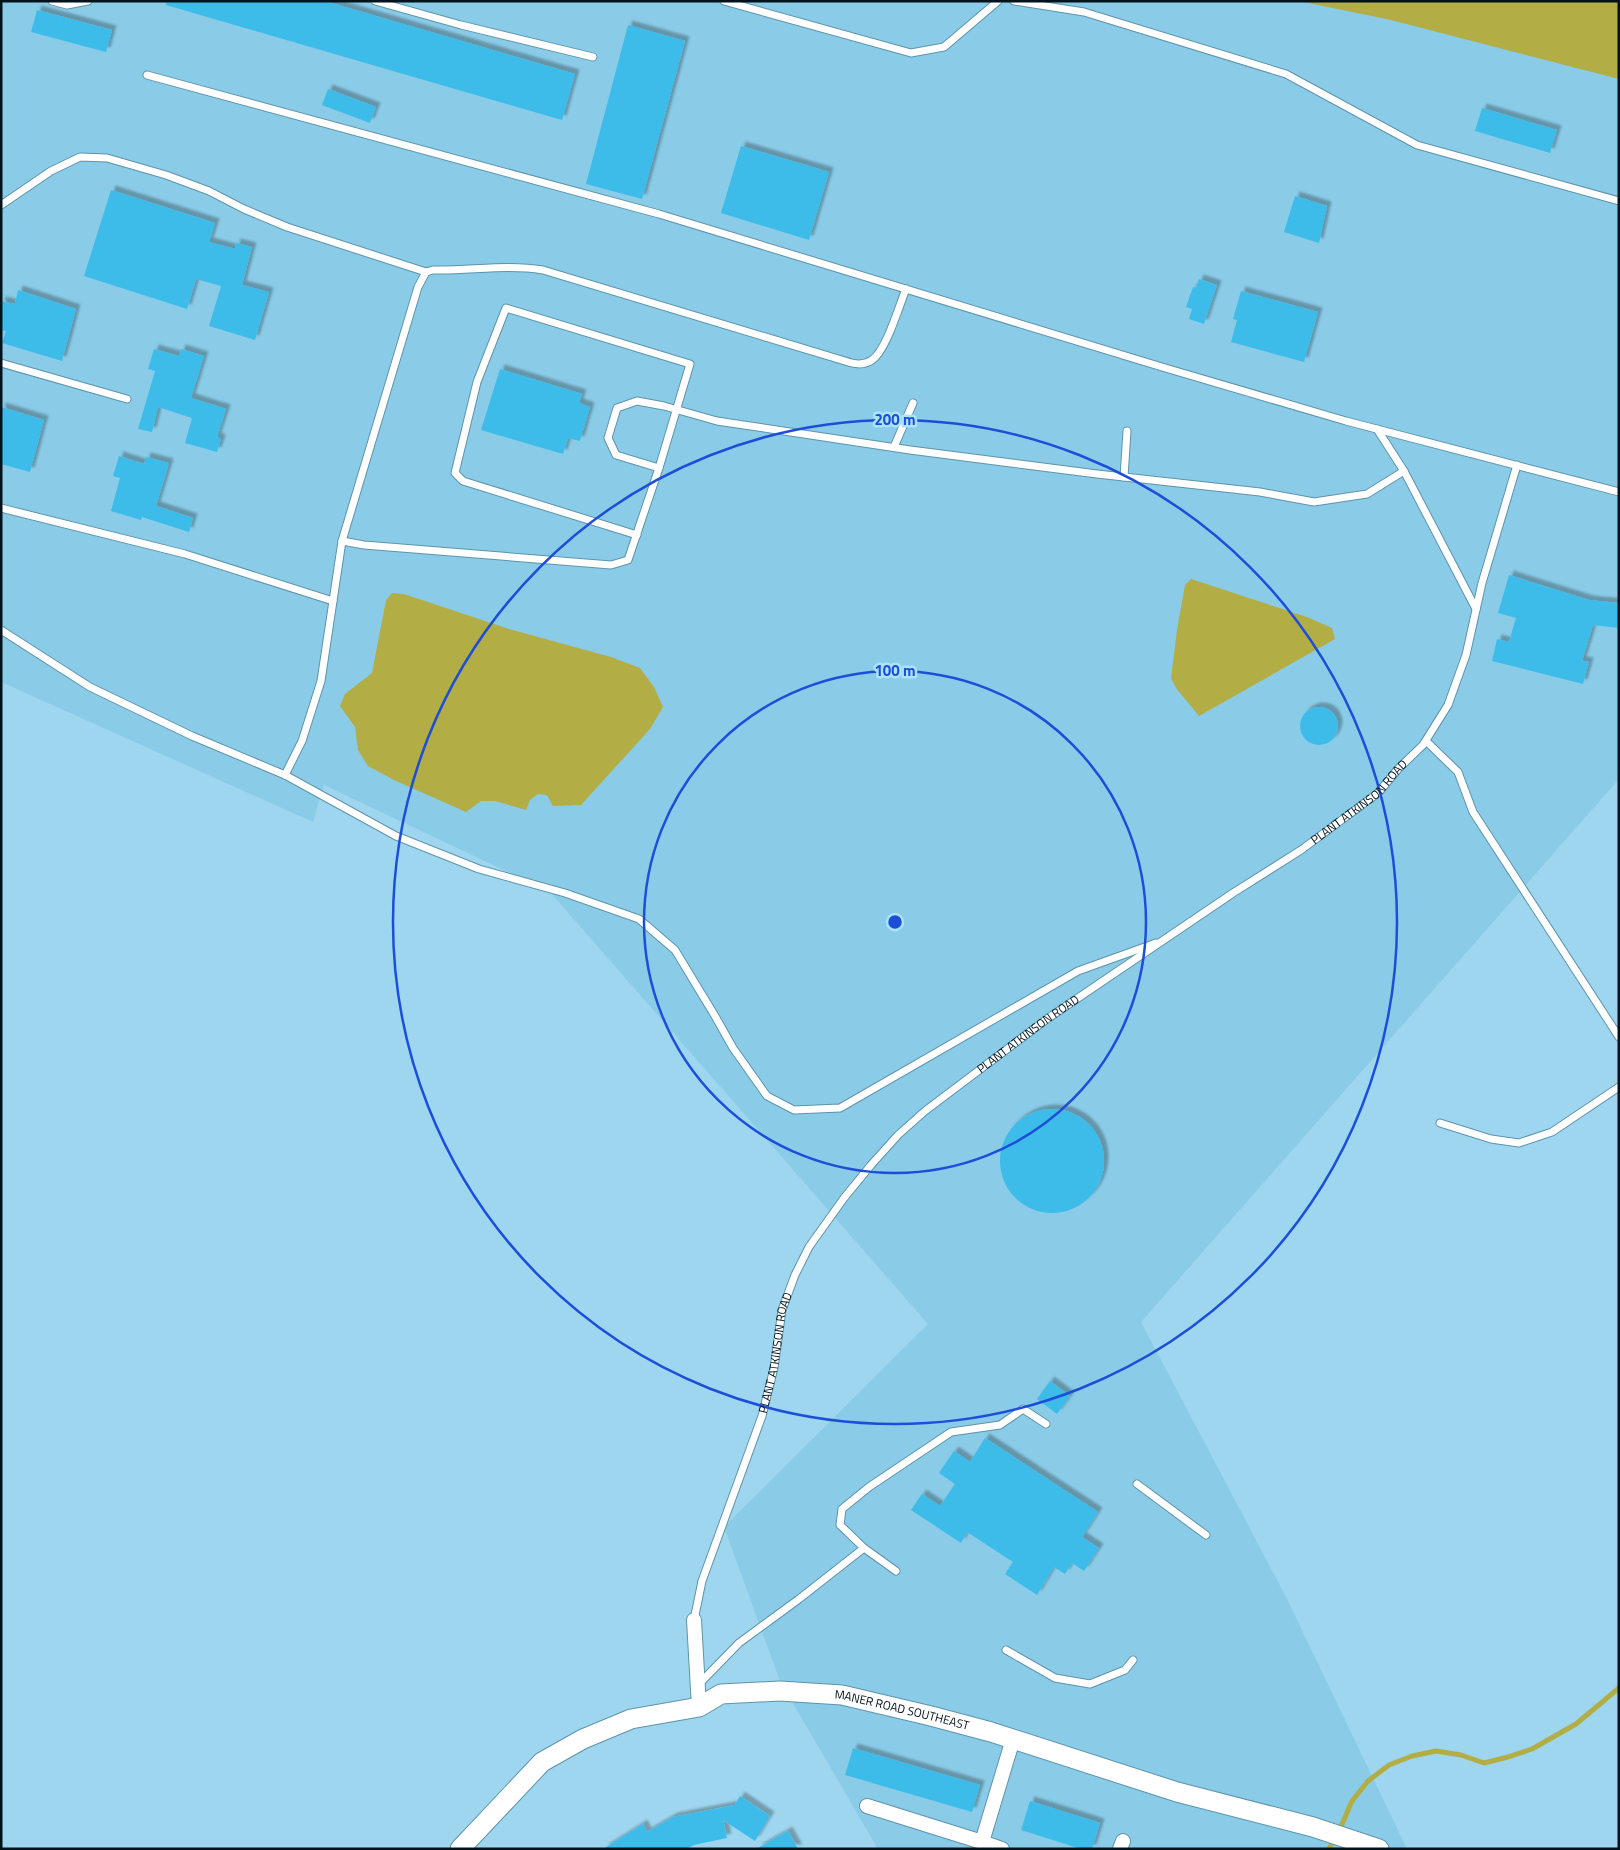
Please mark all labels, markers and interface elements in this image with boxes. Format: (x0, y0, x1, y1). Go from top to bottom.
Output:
text: 200 m (874, 408, 916, 431)
text: 100 m (874, 659, 916, 682)
street label: PLANT ATKINSON ROAD (1306, 755, 1412, 849)
centre of rings (886, 913, 904, 931)
street label: PLANT ATKINSON ROAD (972, 990, 1083, 1078)
street label: PLANT ATKINSON ROAD (753, 1289, 797, 1415)
street label: MANER ROAD SOUTHEAST (834, 1685, 972, 1735)

